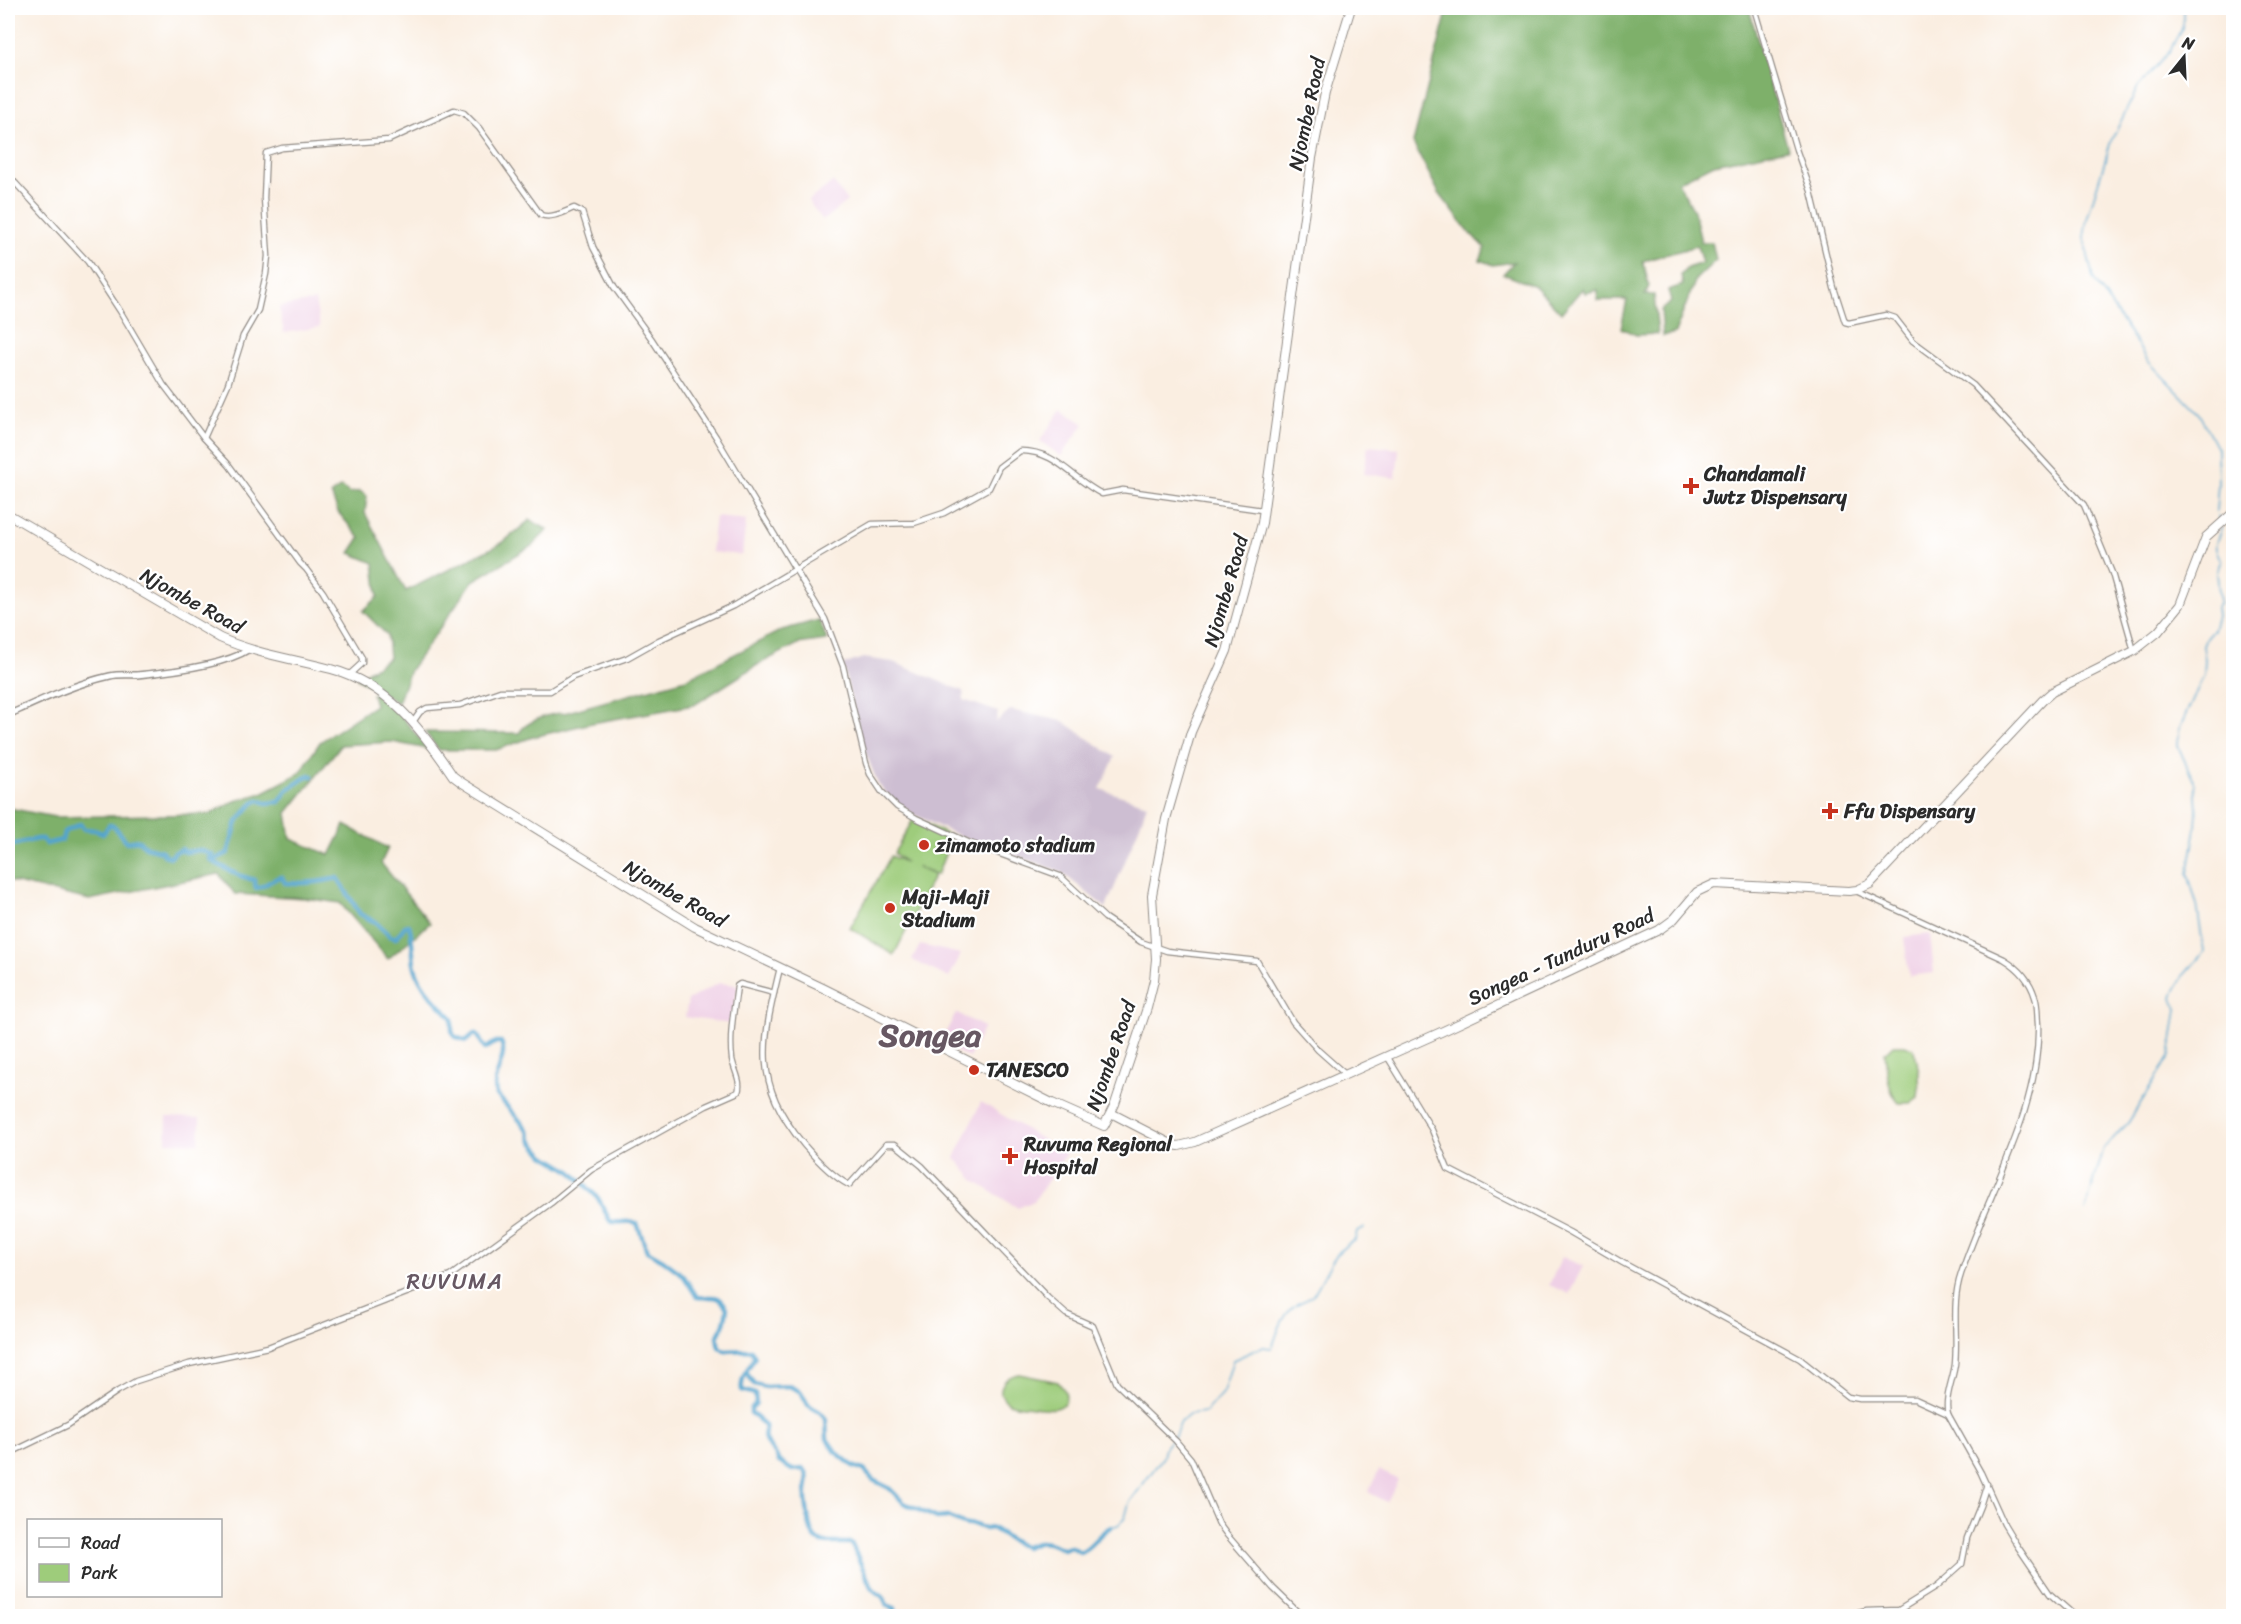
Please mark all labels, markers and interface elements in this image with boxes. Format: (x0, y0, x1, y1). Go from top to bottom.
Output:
north arrow (2154, 27, 2214, 87)
text: N (2178, 27, 2199, 59)
street label: Njombe Road (1278, 53, 1336, 174)
place label: Chandamali Jwtz Dispensary (1703, 457, 1847, 515)
marker: Chandamali Jwtz Dispensary (1682, 477, 1700, 495)
street label: Njombe Road (1193, 530, 1259, 651)
street label: Njombe Road (133, 558, 252, 645)
place label: Ffu Dispensary (1843, 794, 1976, 829)
marker: Ffu Dispensary (1821, 802, 1839, 820)
place label: zimamoto stadium (934, 828, 1095, 863)
marker: zimamoto stadium (917, 838, 931, 852)
street label: Njombe Road (617, 850, 735, 939)
place label: Maji-Maji Stadium (901, 880, 990, 938)
street label: Songea - Tunduru Road (1462, 898, 1662, 1016)
marker: Maji-Maji Stadium (883, 901, 897, 915)
street label: Njombe Road (1076, 995, 1147, 1116)
district label: Songea (878, 1007, 982, 1064)
place label: TANESCO (986, 1053, 1069, 1088)
marker: TANESCO (967, 1063, 981, 1077)
place label: Ruvuma Regional Hospital (1023, 1127, 1173, 1185)
marker: Ruvuma Regional Hospital (1001, 1147, 1019, 1165)
district label: RUVUMA (407, 1262, 503, 1301)
legend (27, 1519, 222, 1597)
text: Road (81, 1527, 121, 1559)
text: Park (81, 1557, 118, 1589)

